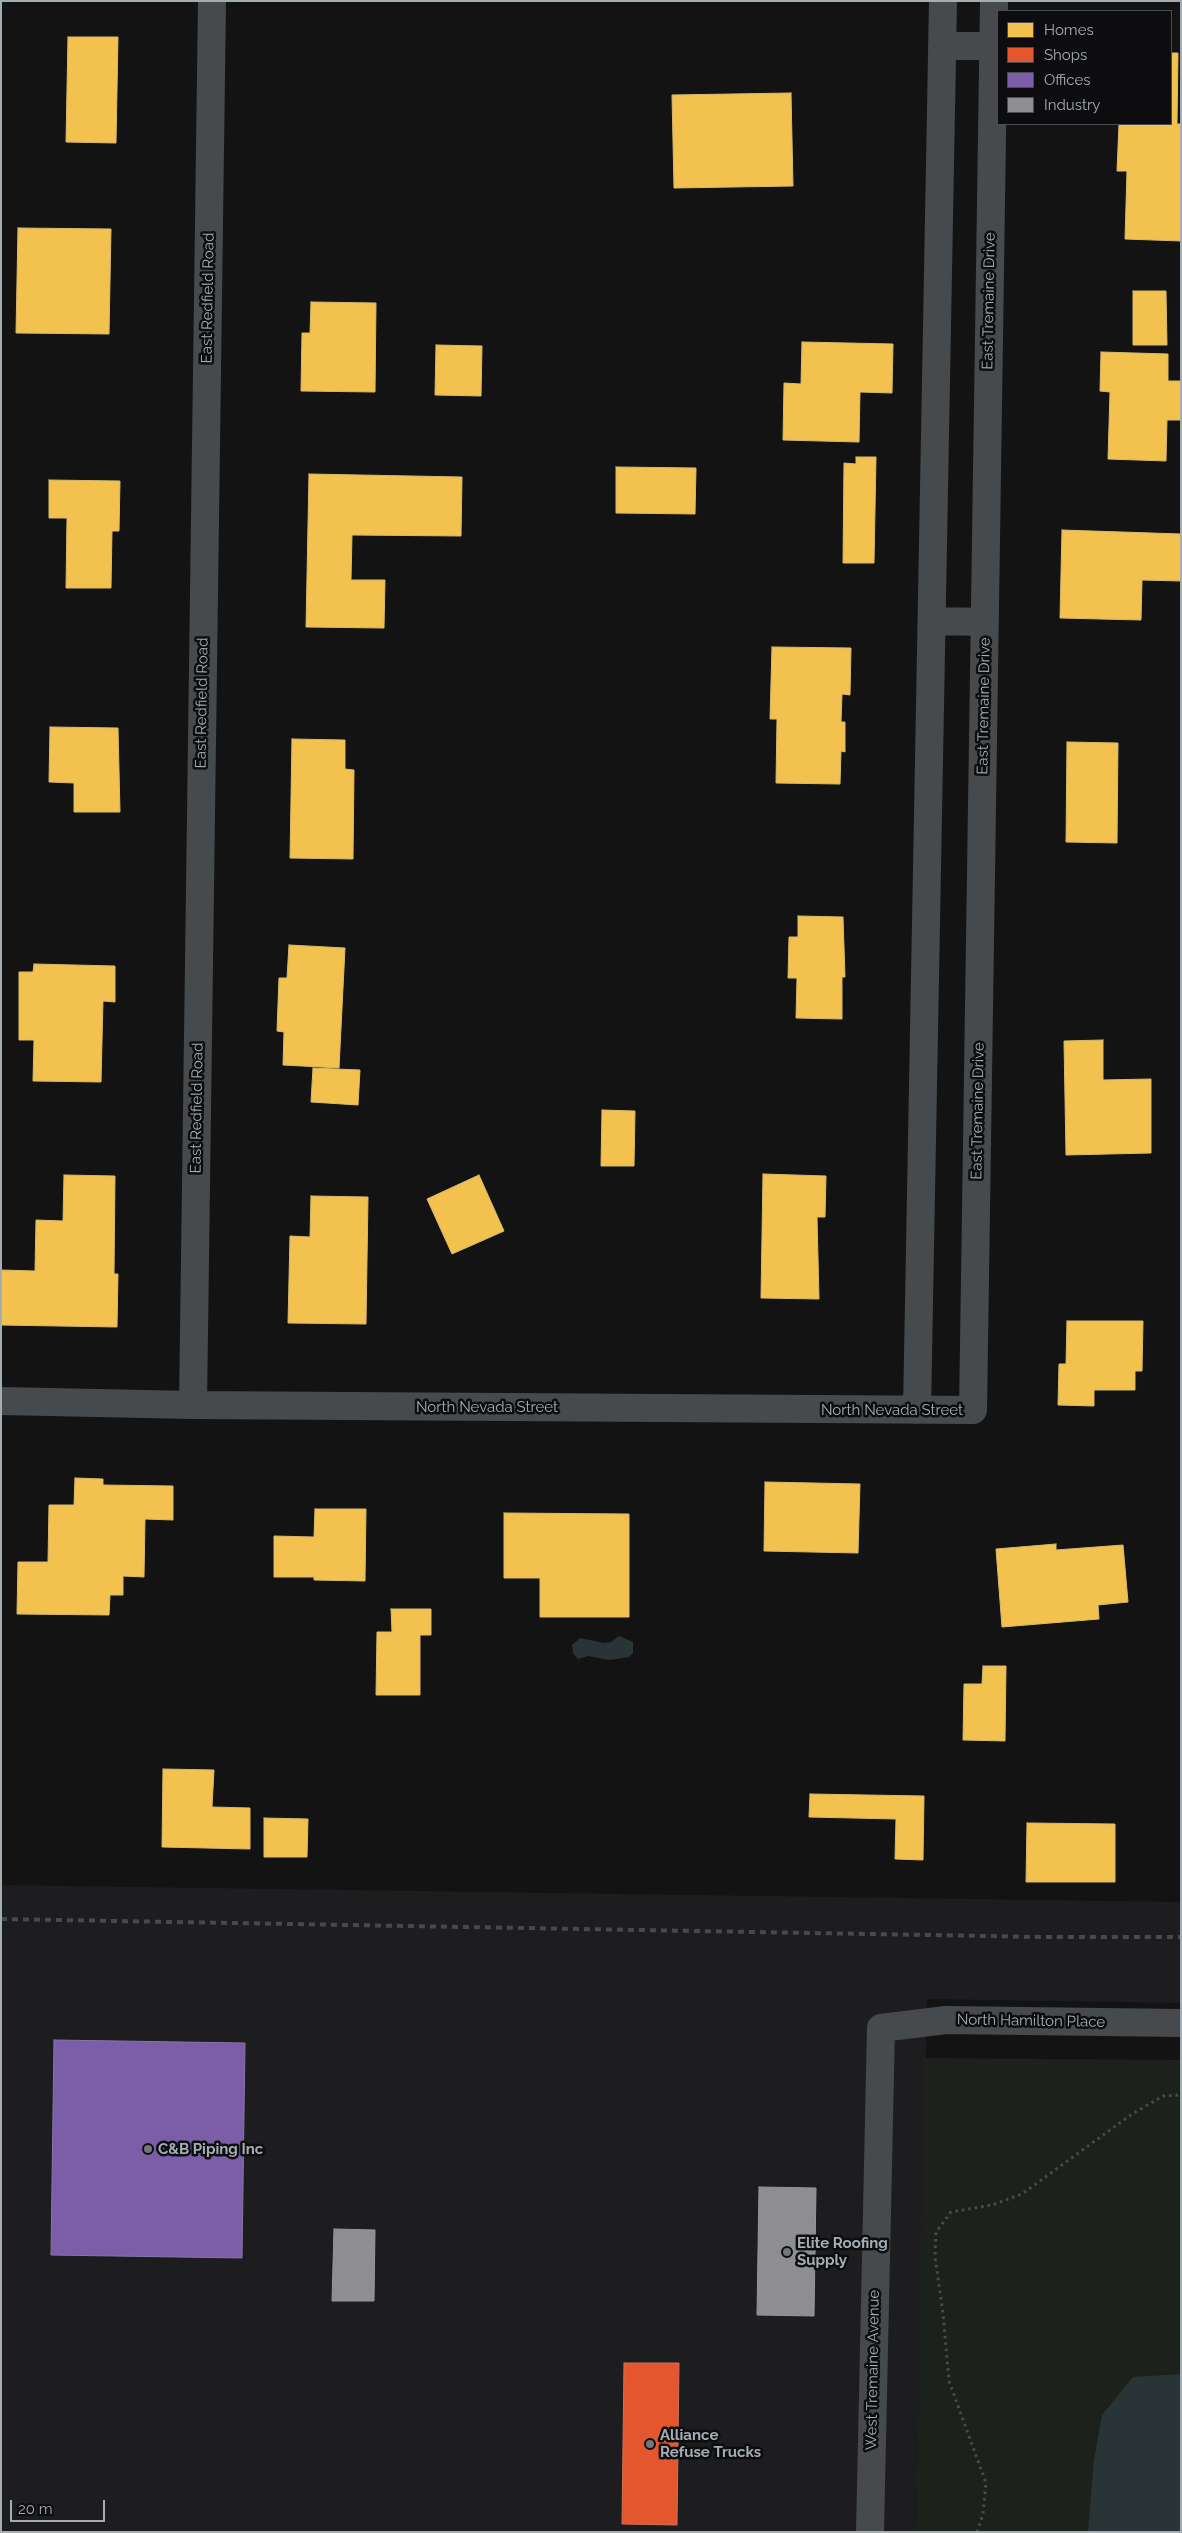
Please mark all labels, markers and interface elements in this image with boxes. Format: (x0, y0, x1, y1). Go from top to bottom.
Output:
legend (997, 10, 1172, 125)
text: Homes (1044, 21, 1094, 39)
text: Shops (1044, 46, 1087, 64)
text: Offices (1044, 71, 1091, 89)
text: Industry (1044, 96, 1100, 114)
street label: East Tremaine Drive (979, 232, 999, 370)
street label: East Redfield Road (198, 233, 218, 363)
street label: East Tremaine Drive (974, 637, 994, 775)
street label: East Redfield Road (192, 638, 212, 768)
street label: East Tremaine Drive (968, 1042, 988, 1180)
street label: East Redfield Road (187, 1043, 207, 1173)
street label: North Nevada Street (416, 1398, 558, 1416)
street label: North Nevada Street (821, 1401, 963, 1419)
street label: North Hamilton Place (957, 2011, 1105, 2031)
place label: C&B Piping Inc (158, 2140, 263, 2158)
marker: C&B Piping Inc (142, 2143, 154, 2155)
place label: Elite Roofing Supply (797, 2234, 888, 2269)
marker: Elite Roofing Supply (781, 2246, 793, 2258)
street label: West Tremaine Avenue (863, 2290, 883, 2450)
place label: Alliance Refuse Trucks (660, 2426, 761, 2461)
marker: Alliance Refuse Trucks (644, 2438, 656, 2450)
scale bar (12, 2490, 108, 2522)
text: 20 m (18, 2500, 53, 2518)

